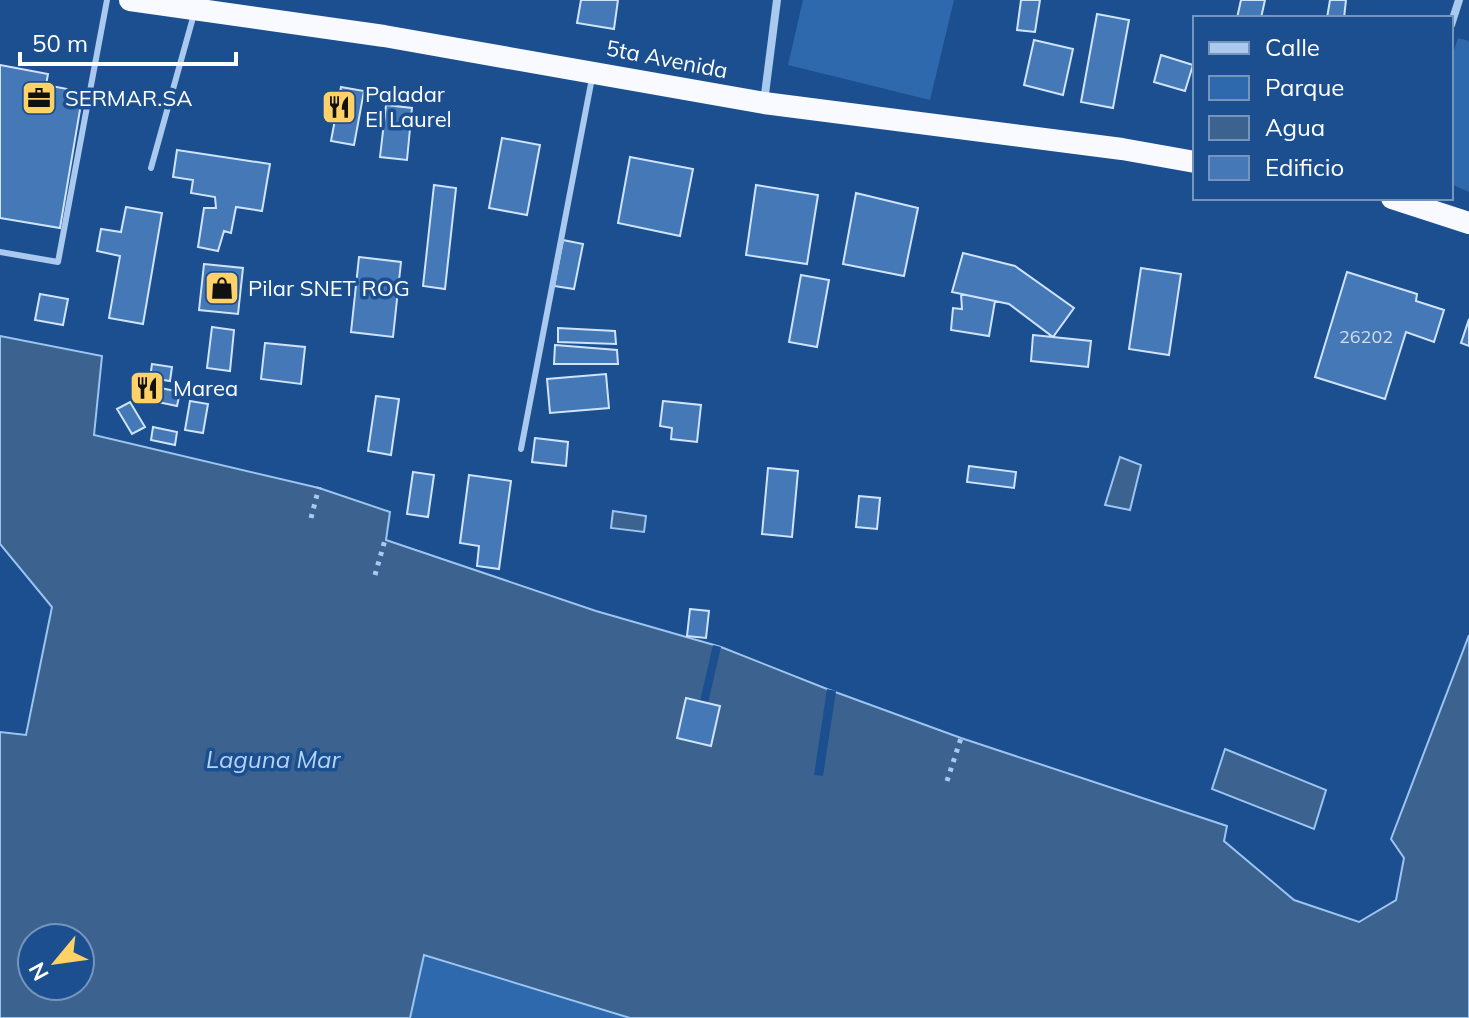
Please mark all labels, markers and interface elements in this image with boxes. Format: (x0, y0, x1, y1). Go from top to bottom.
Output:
scale bar (20, 16, 236, 66)
legend (1193, 16, 1453, 200)
text: 50 m (32, 28, 88, 58)
text: Calle (1265, 32, 1320, 62)
street label: 5ta Avenida (604, 33, 730, 85)
text: Parque (1265, 72, 1344, 102)
office icon: SERMAR.SA (20, 79, 58, 117)
place label: Paladar El Laurel (365, 80, 452, 133)
place label: SERMAR.SA (65, 84, 192, 112)
restaurant icon: Paladar El Laurel (320, 88, 358, 126)
text: Agua (1265, 112, 1325, 142)
text: Edificio (1265, 152, 1344, 182)
shop icon: Pilar SNET ROG (203, 269, 241, 307)
place label: Pilar SNET ROG (248, 274, 410, 302)
house number: 26202 (1339, 325, 1393, 348)
restaurant icon: Marea (128, 369, 166, 407)
place label: Marea (173, 374, 238, 402)
water label: Laguna Mar (206, 744, 341, 774)
north arrow (16, 922, 96, 1002)
text: N (22, 958, 55, 986)

